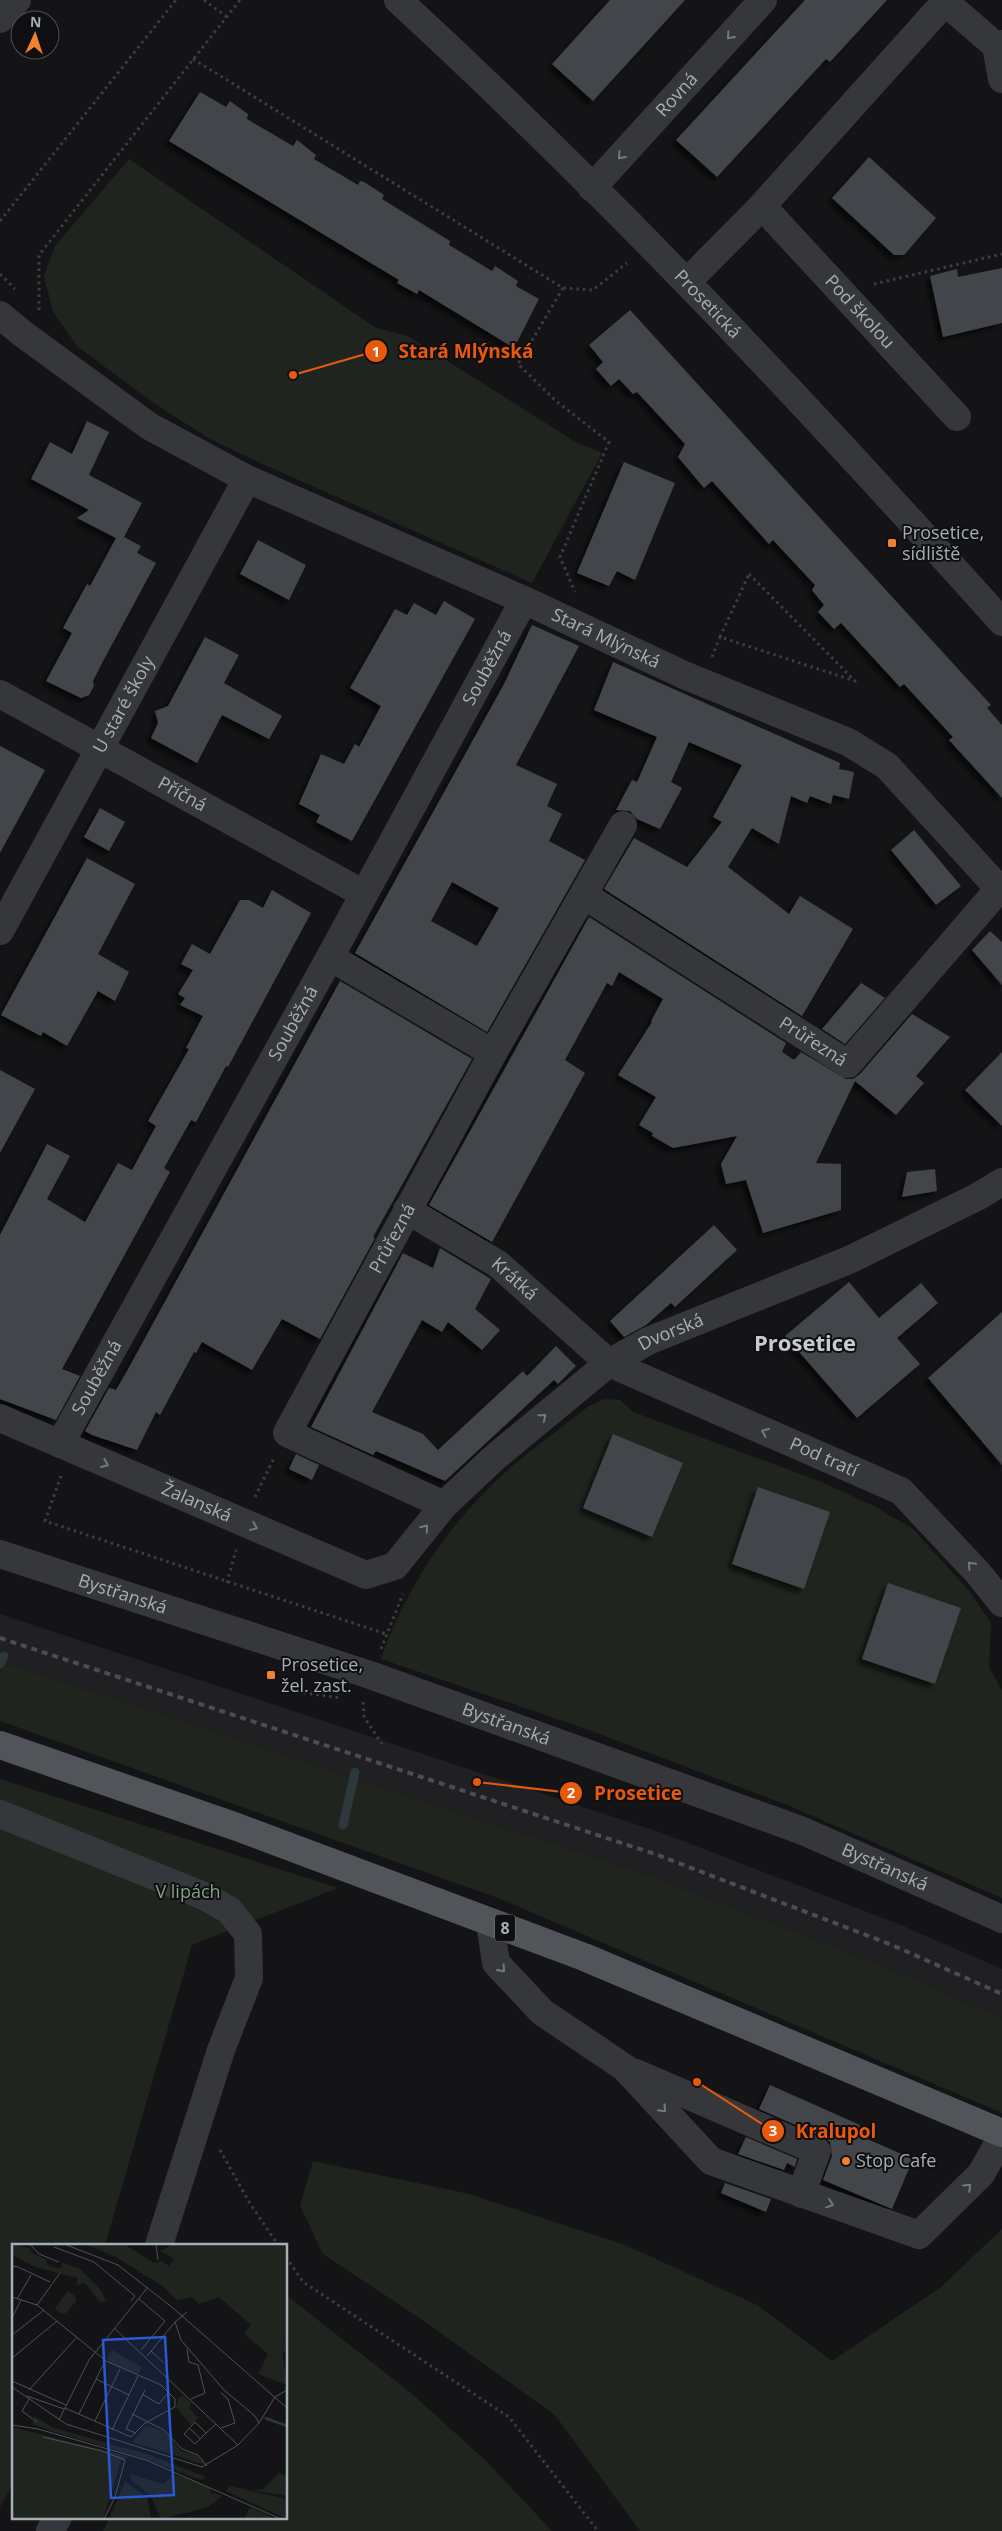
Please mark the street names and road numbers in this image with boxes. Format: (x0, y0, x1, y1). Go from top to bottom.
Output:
street label: Rovná (650, 67, 702, 121)
street label: Prosetická (670, 264, 747, 343)
street label: Pod školou (820, 269, 901, 353)
street label: Stará Mlýnská (548, 602, 665, 673)
street label: Souběžná (456, 625, 516, 709)
street label: U staré školy (87, 650, 160, 757)
street label: Příčná (154, 770, 212, 816)
street label: Souběžná (262, 981, 323, 1065)
street label: Průřezná (775, 1010, 852, 1071)
street label: Průřezná (363, 1199, 420, 1277)
street label: Krátká (487, 1251, 543, 1305)
street label: Dvorská (633, 1307, 707, 1355)
street label: Souběžná (66, 1335, 126, 1419)
street label: Pod tratí (786, 1431, 862, 1482)
street label: Žalanská (158, 1476, 236, 1527)
street label: Bystřanská (75, 1567, 170, 1619)
street label: Bystřanská (459, 1696, 554, 1750)
street label: Bystřanská (838, 1837, 932, 1896)
road number: 8 (495, 1915, 515, 1942)

